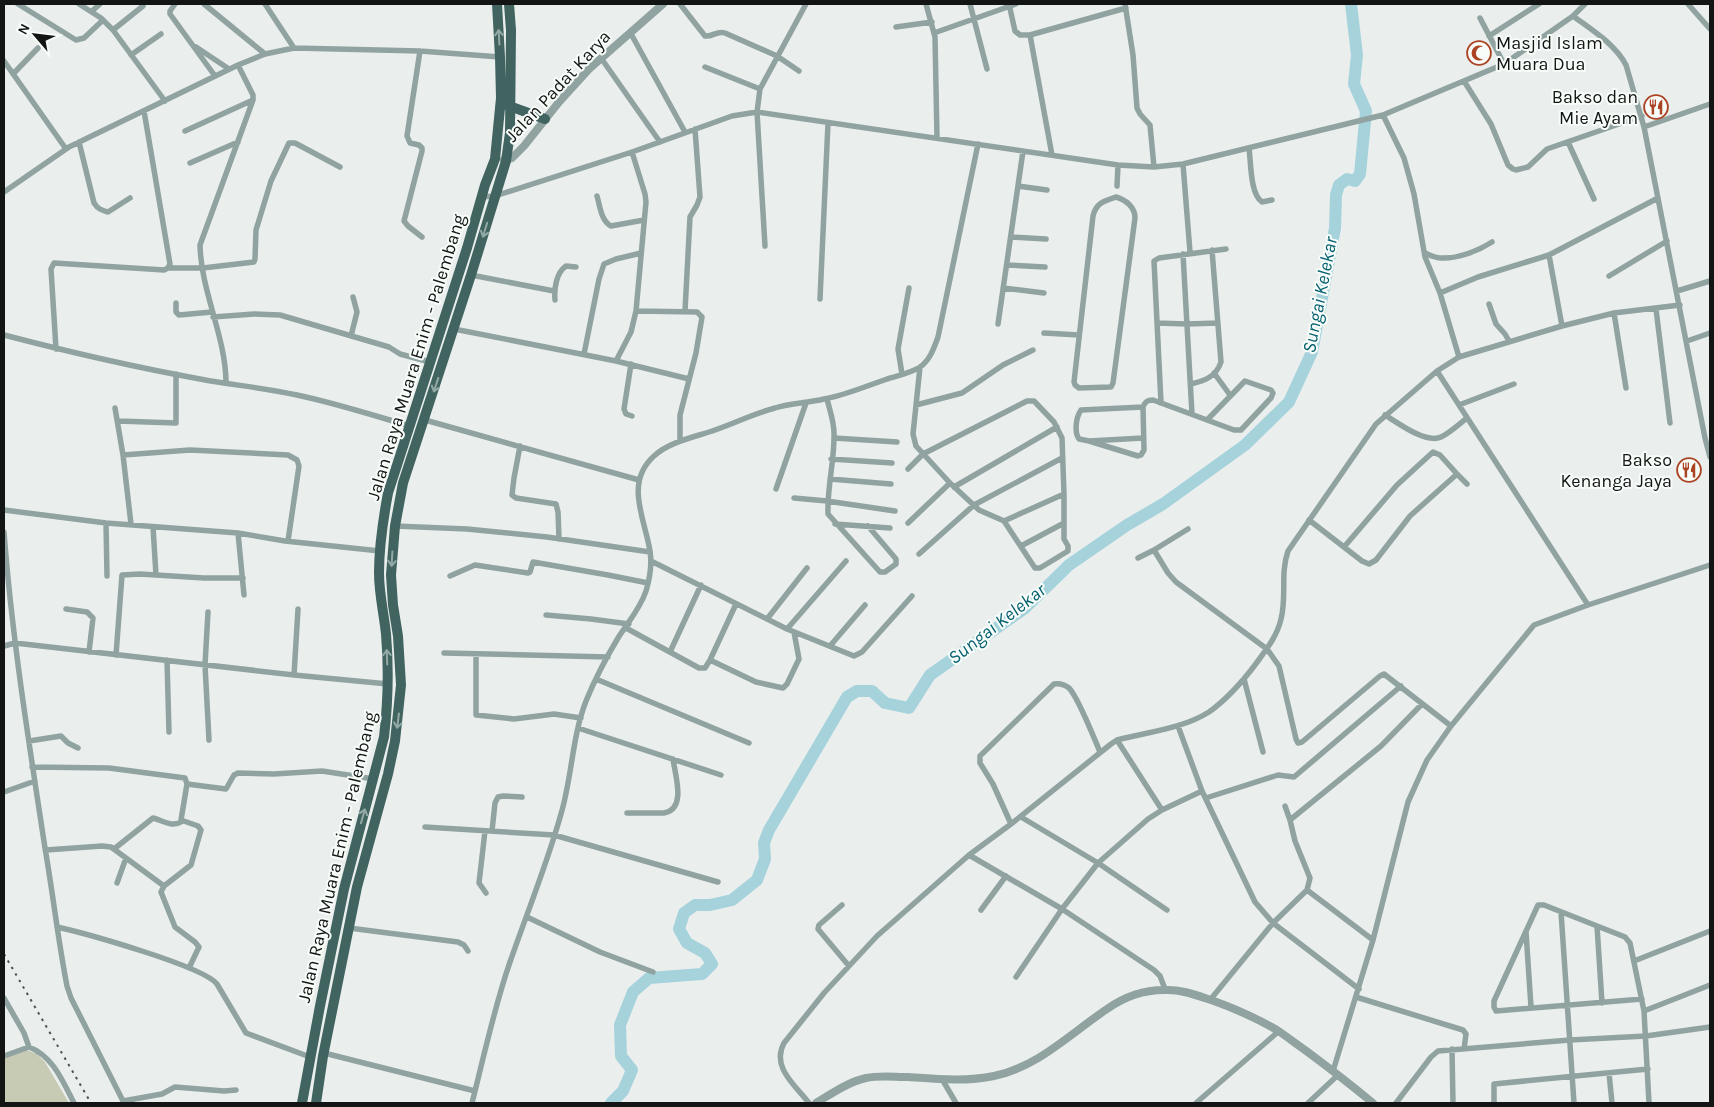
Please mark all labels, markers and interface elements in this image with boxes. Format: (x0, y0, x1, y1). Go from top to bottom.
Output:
north arrow (10, 10, 60, 60)
text: N (14, 21, 34, 38)
street label: Jalan Padat Karya (501, 26, 615, 146)
one-way arrow (495, 29, 504, 45)
place label: Masjid Islam Muara Dua (1496, 32, 1603, 75)
mosque icon: Masjid Islam Muara Dua (1466, 40, 1492, 66)
place label: Bakso dan Mie Ayam (1552, 86, 1638, 129)
restaurant icon: Bakso dan Mie Ayam (1643, 94, 1669, 120)
street label: Jalan Raya Muara Enim - Palembang (362, 211, 470, 503)
one-way arrow (479, 222, 489, 238)
water label: Sungai Kelekar (1298, 234, 1342, 355)
one-way arrow (430, 377, 440, 393)
place label: Bakso Kenanga Jaya (1560, 449, 1672, 492)
restaurant icon: Bakso Kenanga Jaya (1676, 457, 1702, 483)
one-way arrow (388, 551, 397, 567)
water label: Sungai Kelekar (944, 578, 1051, 669)
one-way arrow (382, 649, 391, 665)
street label: Jalan Raya Muara Enim - Palembang (293, 709, 381, 1005)
one-way arrow (392, 713, 402, 729)
one-way arrow (359, 809, 369, 825)

